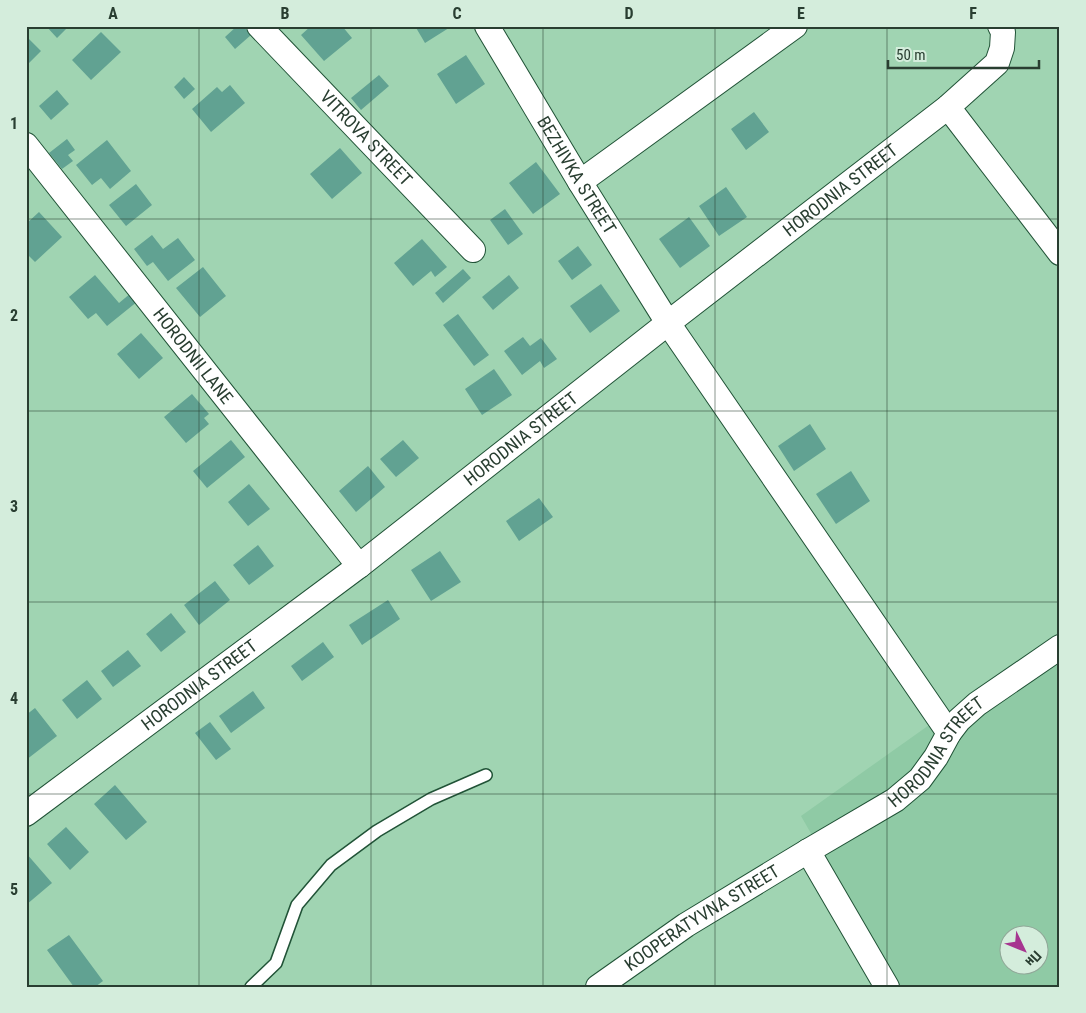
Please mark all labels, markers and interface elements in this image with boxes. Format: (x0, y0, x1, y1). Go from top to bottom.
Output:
text: A (108, 4, 118, 23)
text: B (281, 4, 290, 23)
text: C (452, 4, 462, 23)
text: D (624, 4, 634, 23)
text: E (797, 4, 805, 23)
text: F (969, 4, 977, 23)
scale bar (888, 38, 1040, 70)
text: 50 m (896, 46, 926, 64)
street label: VITROVA STREET (316, 86, 417, 190)
street label: BEZHIVKA STREET (533, 112, 621, 238)
text: 1 (10, 114, 18, 133)
street label: HORODNIA STREET (779, 139, 901, 240)
street label: HORODNII LANE (149, 304, 238, 408)
text: 2 (10, 306, 18, 325)
street label: HORODNIA STREET (459, 387, 581, 490)
text: 3 (10, 497, 18, 516)
street label: HORODNIA STREET (137, 635, 261, 734)
text: 4 (10, 689, 18, 708)
street label: HORODNIA STREET (884, 692, 987, 811)
street label: KOOPERATYVNA STREET (620, 860, 783, 975)
text: 5 (10, 880, 18, 899)
north arrow (998, 926, 1048, 976)
text: Пн (1022, 948, 1045, 970)

